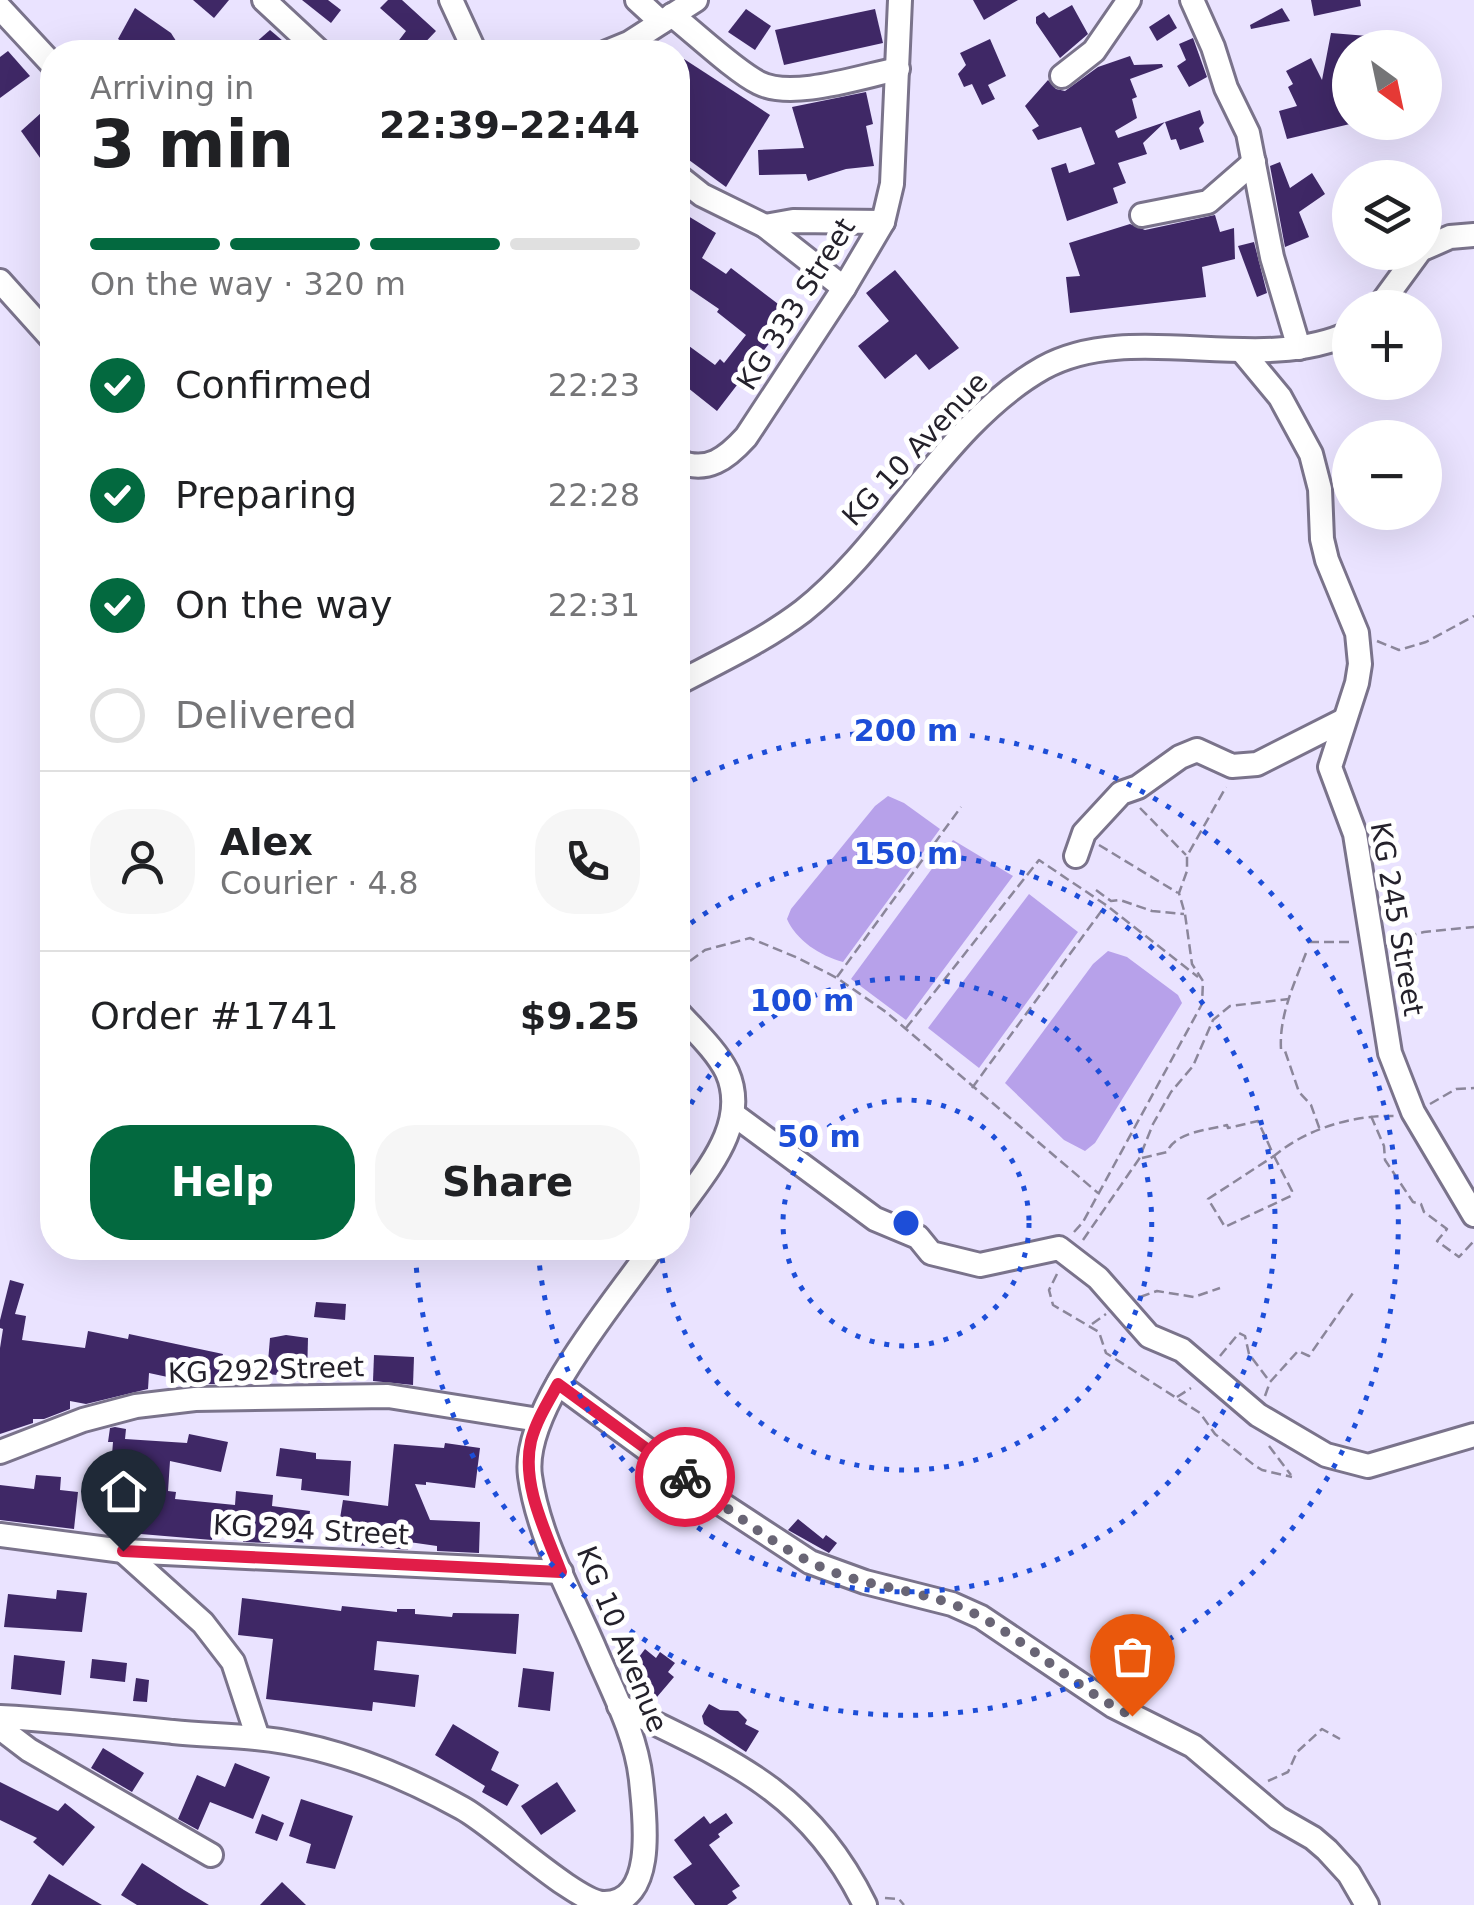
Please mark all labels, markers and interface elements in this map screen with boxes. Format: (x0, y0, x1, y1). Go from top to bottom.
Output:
north arrow (1332, 30, 1442, 140)
map controls (1332, 30, 1442, 530)
text: Arriving in (90, 69, 254, 107)
text: 22:39–22:44 (379, 103, 640, 147)
text: 3 min (90, 107, 294, 182)
button: layers (1332, 160, 1442, 270)
street label: KG 333 Street (730, 212, 862, 396)
text: On the way · 320 m (90, 265, 406, 303)
button: + (1332, 290, 1442, 400)
icon: check (90, 358, 145, 413)
text: Confirmed (175, 363, 372, 407)
text: 22:23 (548, 366, 640, 404)
street label: KG 10 Avenue (836, 366, 994, 532)
button: − (1332, 420, 1442, 530)
icon: check (90, 468, 145, 523)
text: Preparing (175, 473, 357, 517)
text: 22:28 (548, 476, 640, 514)
icon: check (90, 578, 145, 633)
text: On the way (175, 583, 392, 627)
text: 22:31 (548, 586, 640, 624)
text: Delivered (175, 693, 357, 737)
text: 200 m (854, 713, 958, 748)
button: person (90, 809, 195, 914)
button: phone (535, 809, 640, 914)
street label: KG 245 Street (1364, 819, 1430, 1019)
text: Alex (220, 820, 313, 864)
text: 150 m (854, 836, 958, 871)
text: Courier · 4.8 (220, 864, 419, 902)
text: 100 m (750, 983, 854, 1018)
text: Order #1741 (90, 994, 339, 1038)
text: $9.25 (520, 994, 640, 1038)
text: 50 m (777, 1119, 861, 1154)
button: Help (90, 1125, 355, 1240)
button: Share (375, 1125, 640, 1240)
centre of rings (888, 1205, 924, 1241)
street label: KG 292 Street (167, 1350, 365, 1390)
courier (635, 1427, 735, 1527)
pin (81, 1449, 166, 1552)
icon: bike (658, 1450, 713, 1505)
icon: home (96, 1464, 151, 1519)
street label: KG 294 Street (212, 1508, 410, 1552)
street label: KG 10 Avenue (570, 1541, 674, 1737)
pin (1090, 1614, 1175, 1717)
icon: bag (1105, 1629, 1160, 1684)

